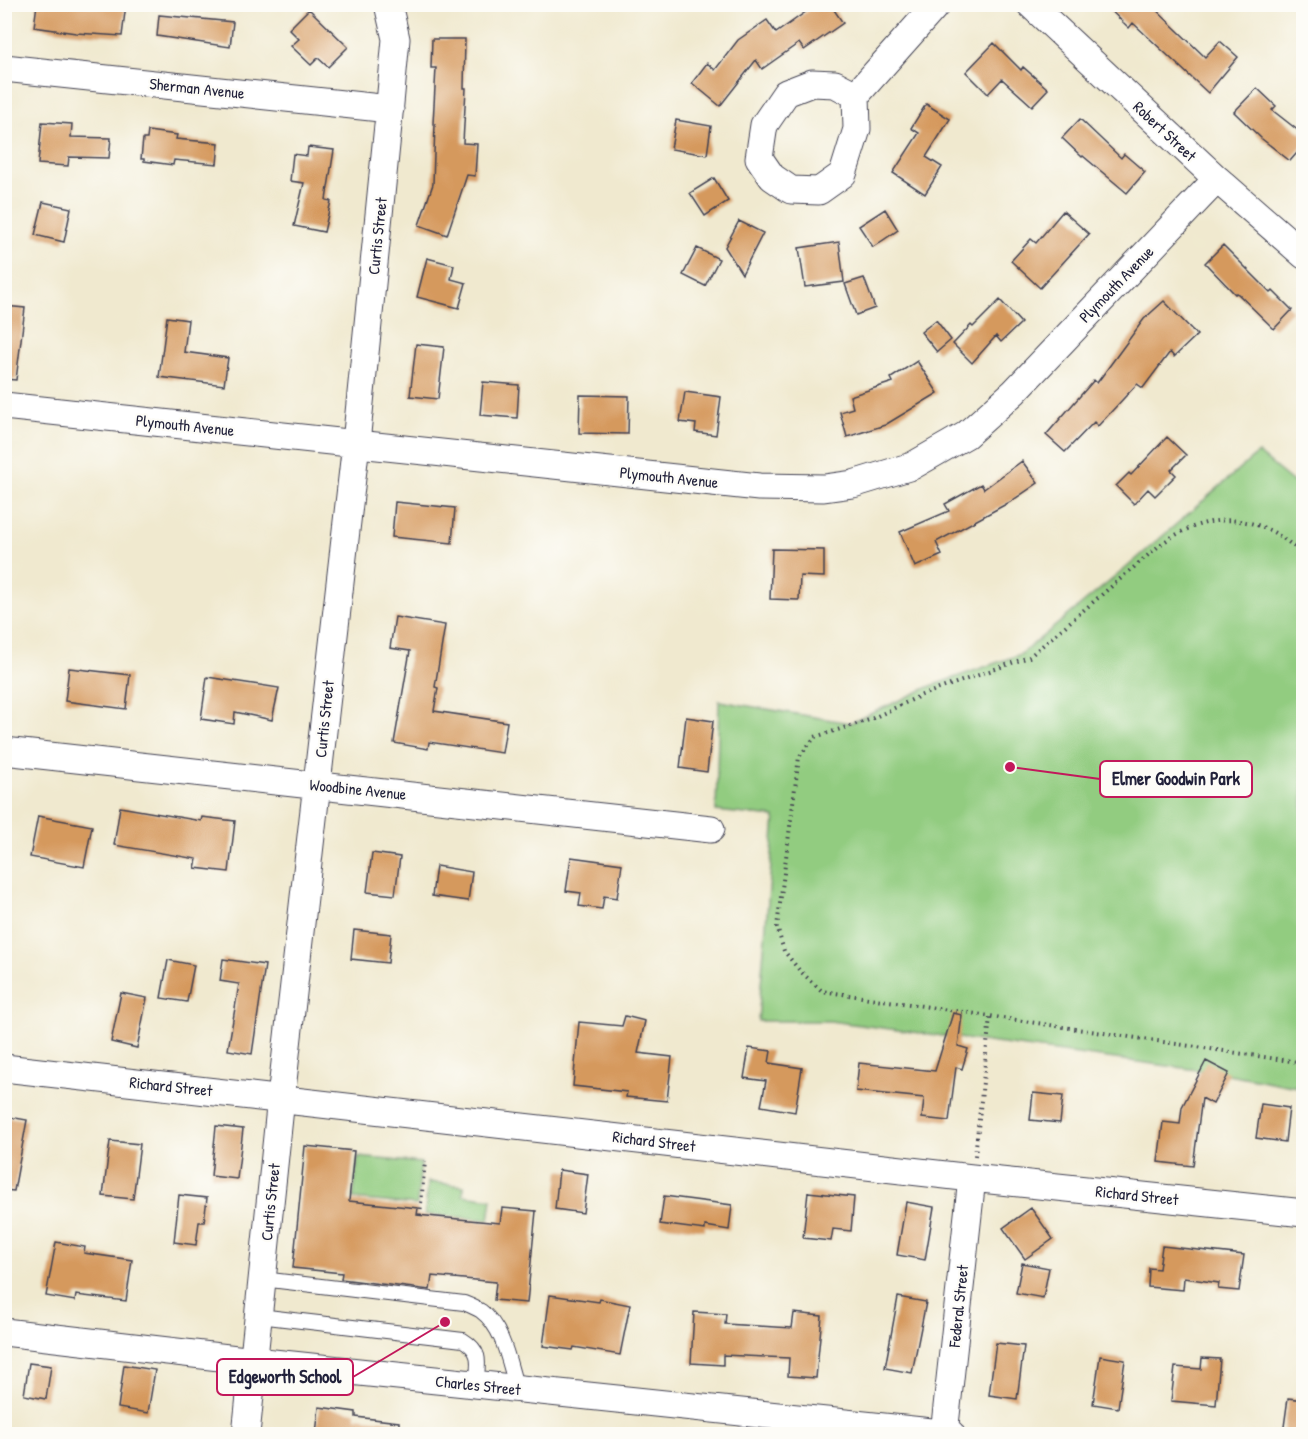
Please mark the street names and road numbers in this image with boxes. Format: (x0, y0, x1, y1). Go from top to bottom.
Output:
street label: Sherman Avenue (148, 72, 246, 104)
street label: Robert Street (1129, 96, 1202, 166)
street label: Curtis Street (362, 196, 392, 276)
street label: Plymouth Avenue (1074, 240, 1159, 327)
street label: Plymouth Avenue (135, 409, 236, 441)
street label: Plymouth Avenue (619, 461, 720, 493)
street label: Curtis Street (309, 679, 339, 759)
street label: Woodbine Avenue (309, 773, 408, 805)
street label: Richard Street (128, 1071, 214, 1101)
street label: Richard Street (611, 1125, 697, 1157)
street label: Curtis Street (255, 1162, 285, 1242)
street label: Richard Street (1094, 1180, 1180, 1210)
street label: Federal Street (943, 1263, 973, 1349)
street label: Charles Street (434, 1370, 522, 1400)

